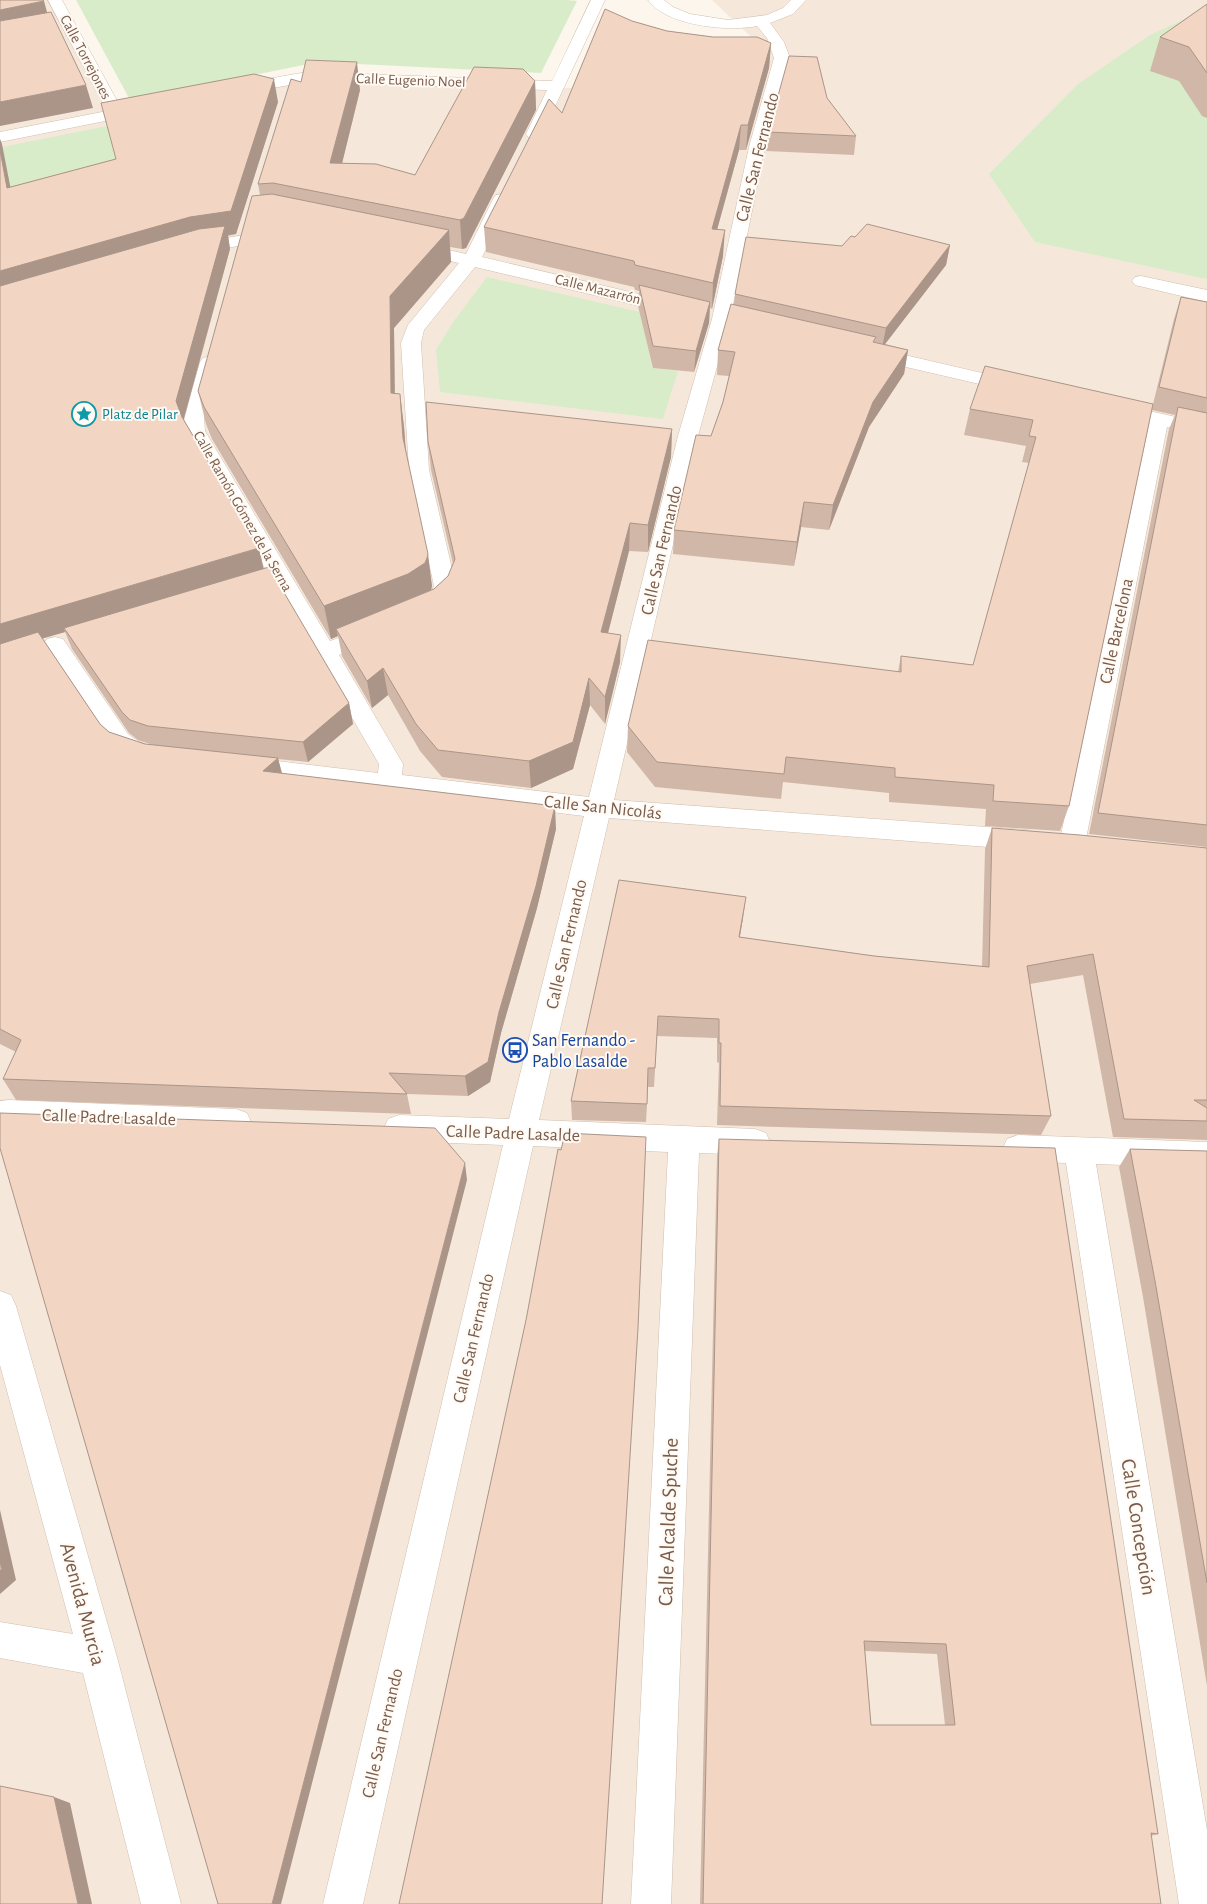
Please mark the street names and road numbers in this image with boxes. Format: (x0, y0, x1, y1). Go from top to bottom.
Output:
street label: Calle Torrejones (57, 13, 114, 102)
street label: Calle Eugenio Noel (356, 71, 466, 90)
street label: Calle San Fernando (733, 91, 783, 224)
street label: Calle Mazarrón (553, 272, 642, 307)
street label: Calle Ramón Gómez de la Serna (190, 428, 295, 594)
street label: Calle San Fernando (638, 483, 686, 617)
street label: Calle Barcelona (1097, 577, 1137, 686)
street label: Calle San Nicolás (543, 793, 663, 823)
street label: Calle San Fernando (543, 877, 591, 1011)
street label: Calle Padre Lasalde (42, 1107, 176, 1129)
street label: Calle Padre Lasalde (446, 1123, 580, 1145)
street label: Calle San Fernando (450, 1271, 498, 1405)
street label: Calle Alcalde Spuche (655, 1438, 682, 1606)
street label: Calle Concepción (1117, 1457, 1160, 1597)
street label: Avenida Murcia (56, 1540, 109, 1668)
street label: Calle San Fernando (359, 1666, 407, 1800)

